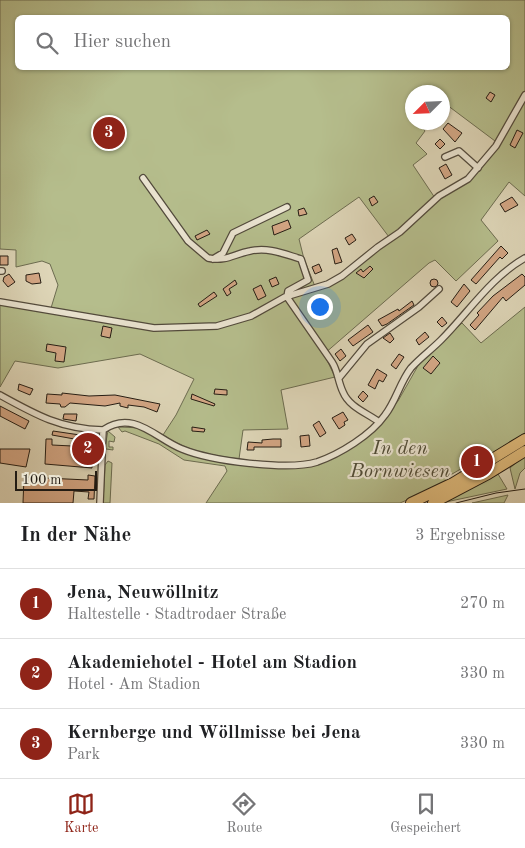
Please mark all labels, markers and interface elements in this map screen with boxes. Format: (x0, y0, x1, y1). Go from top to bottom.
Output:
search box (15, 15, 510, 70)
icon: search (33, 29, 61, 57)
text: Hier suchen (73, 33, 171, 52)
north arrow (405, 85, 450, 130)
pin: 3 (93, 114, 125, 152)
your location (307, 294, 333, 320)
pin: 2 (72, 430, 104, 468)
park label: In den Bornwiesen (349, 439, 450, 482)
pin: 1 (461, 443, 493, 481)
scale bar (15, 468, 98, 491)
text: 100 m (22, 473, 61, 487)
text: In der Nähe (20, 525, 131, 546)
text: 3 Ergebnisse (415, 528, 505, 544)
text: Jena, Neuwöllnitz (67, 584, 219, 603)
text: 1 (31, 596, 41, 612)
text: 270 m (460, 596, 505, 612)
text: Haltestelle · Stadtrodaer Straße (67, 607, 286, 623)
text: Akademiehotel - Hotel am Stadion (67, 654, 357, 673)
text: 2 (31, 666, 41, 682)
text: 330 m (460, 666, 505, 682)
text: Hotel · Am Stadion (67, 677, 200, 693)
text: Kernberge und Wöllmisse bei Jena (67, 724, 361, 743)
text: 3 (31, 736, 41, 752)
text: 330 m (460, 736, 505, 752)
text: Park (67, 747, 100, 763)
tab: Karte (64, 790, 99, 837)
tab: Route (226, 790, 262, 837)
tab: Gespeichert (390, 790, 461, 837)

